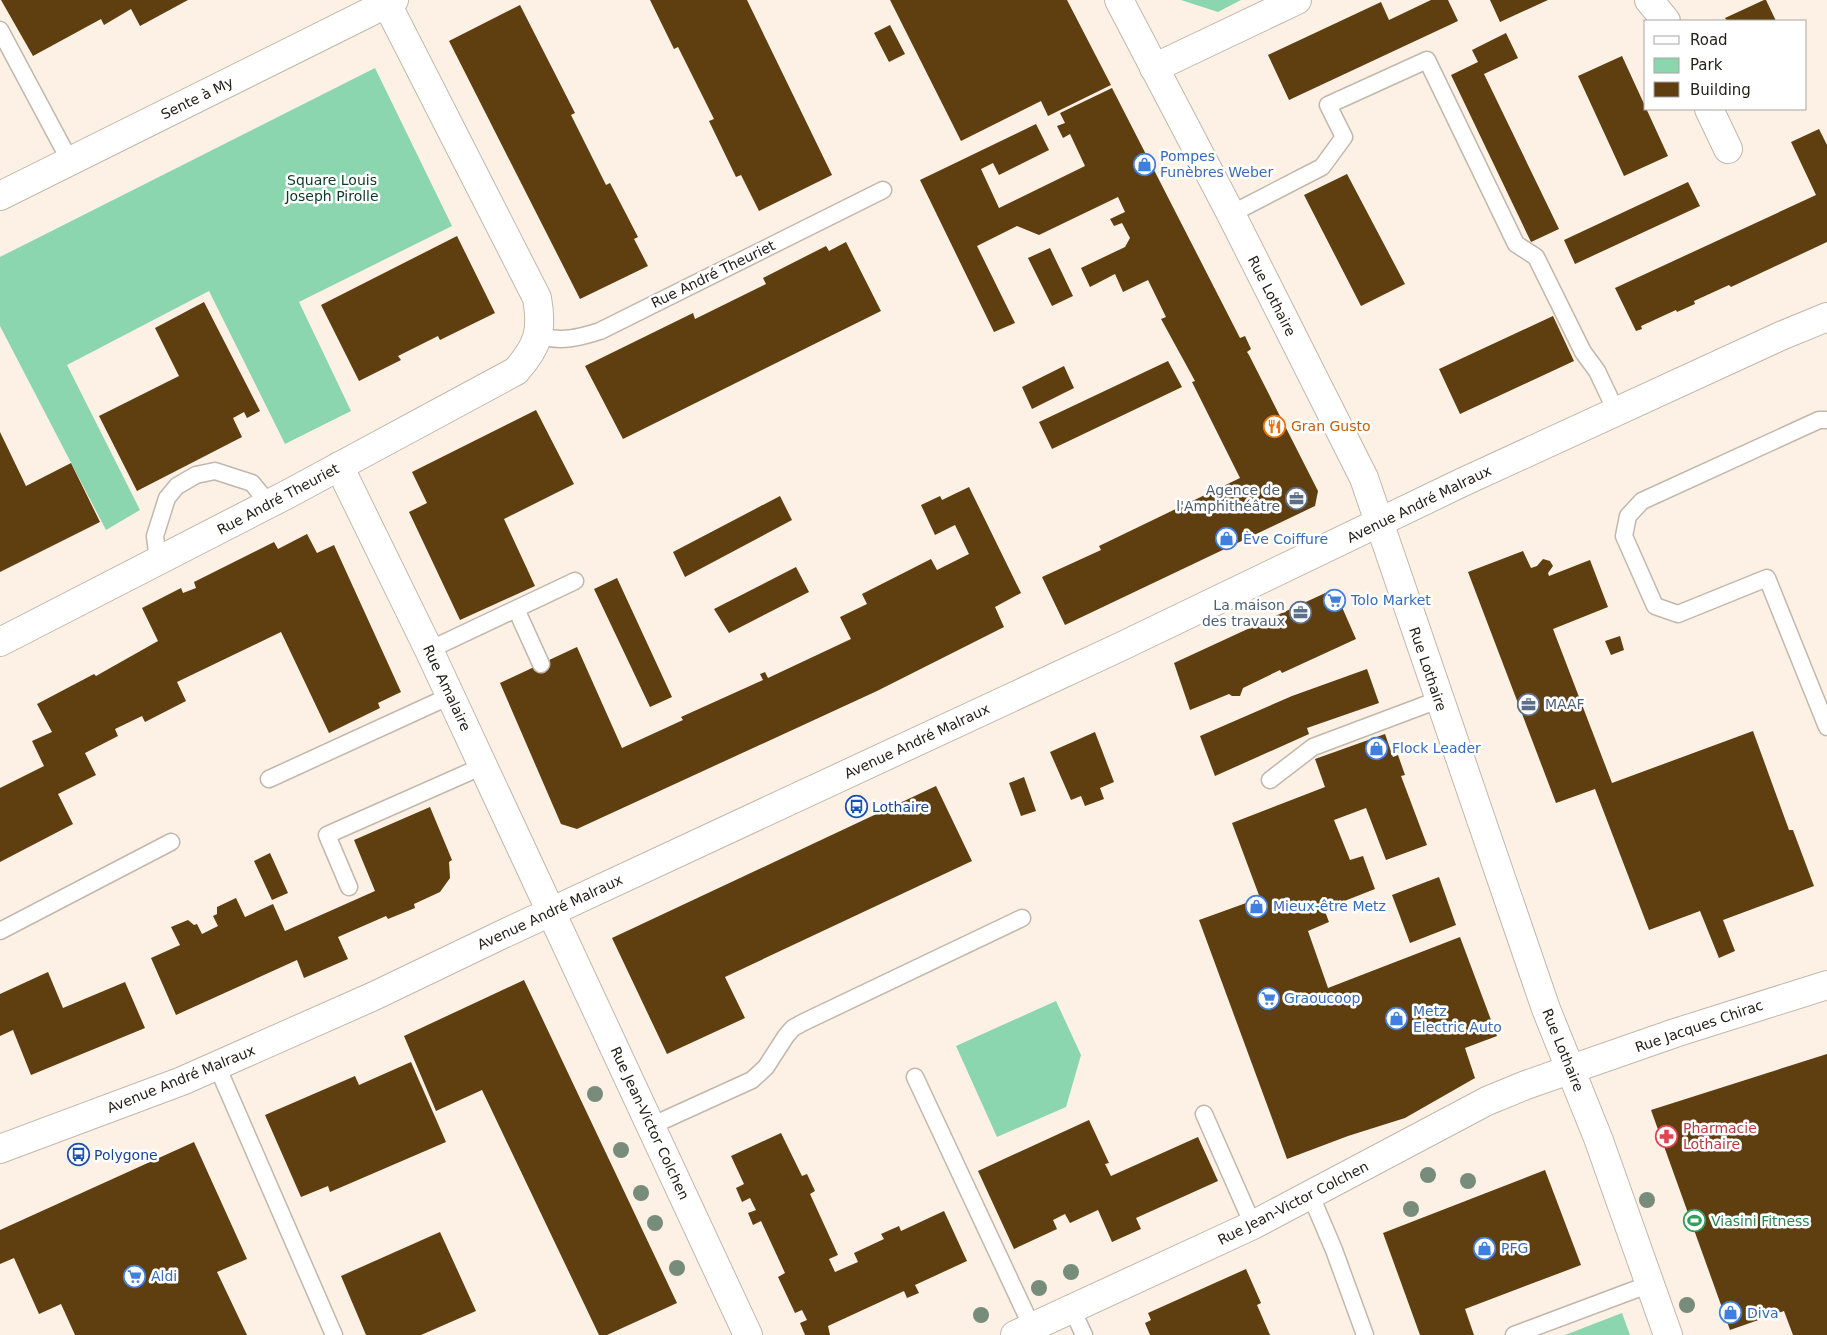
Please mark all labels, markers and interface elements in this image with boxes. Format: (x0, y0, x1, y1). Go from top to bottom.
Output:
legend (1644, 20, 1807, 110)
text: Road (1690, 31, 1728, 49)
text: Park (1690, 56, 1723, 74)
street label: Sente à My (158, 74, 236, 122)
text: Building (1690, 81, 1751, 99)
place label: Pompes Funèbres Weber (1160, 148, 1273, 180)
shop icon: Pompes Funèbres Weber (1132, 152, 1156, 176)
park label: Square Louis Joseph Pirolle (284, 172, 379, 204)
street label: Rue André Theuriet (649, 237, 778, 311)
street label: Rue Lothaire (1245, 253, 1299, 339)
restaurant icon: Gran Gusto (1263, 414, 1287, 438)
place label: Gran Gusto (1291, 418, 1371, 434)
street label: Rue André Theuriet (214, 460, 342, 538)
street label: Avenue André Malraux (1344, 462, 1494, 546)
place label: Agence de l'Amphithéâtre (1176, 482, 1280, 514)
office icon: Agence de l'Amphithéâtre (1284, 486, 1308, 510)
shop icon: Ève Coiffure (1215, 527, 1239, 551)
place label: Ève Coiffure (1243, 531, 1328, 547)
supermarket icon: Tolo Market (1323, 588, 1347, 612)
place label: Tolo Market (1350, 592, 1431, 608)
place label: La maison des travaux (1202, 597, 1285, 629)
office icon: La maison des travaux (1289, 601, 1313, 625)
street label: Rue Lothaire (1406, 625, 1450, 713)
street label: Rue Amalaire (420, 642, 474, 734)
office icon: MAAF (1517, 692, 1541, 716)
place label: MAAF (1545, 696, 1585, 712)
street label: Avenue André Malraux (842, 700, 992, 782)
shop icon: Flock Leader (1364, 736, 1388, 760)
place label: Flock Leader (1392, 740, 1481, 756)
bus stop icon: Lothaire (844, 795, 868, 819)
place label: Lothaire (872, 799, 929, 815)
street label: Avenue André Malraux (475, 871, 625, 953)
shop icon: Mieux-être Metz (1245, 894, 1269, 918)
place label: Mieux-être Metz (1273, 898, 1386, 914)
supermarket icon: Graoucoop (1256, 986, 1280, 1010)
place label: Graoucoop (1284, 990, 1360, 1006)
street label: Rue Jacques Chirac (1633, 997, 1765, 1055)
place label: Metz Electric Auto (1413, 1003, 1502, 1035)
street label: Rue Lothaire (1539, 1006, 1587, 1094)
shop icon: Metz Electric Auto (1385, 1007, 1409, 1031)
street label: Avenue André Malraux (105, 1042, 257, 1116)
street label: Rue Jean-Victor Colchen (607, 1044, 693, 1202)
place label: Pharmacie Lothaire (1683, 1120, 1757, 1152)
pharmacy icon: Pharmacie Lothaire (1655, 1124, 1679, 1148)
bus stop icon: Polygone (66, 1143, 90, 1167)
place label: Polygone (94, 1147, 158, 1163)
street label: Rue Jean-Victor Colchen (1215, 1158, 1371, 1248)
sports icon: Viasini Fitness (1683, 1209, 1707, 1233)
place label: Viasini Fitness (1711, 1213, 1810, 1229)
shop icon: PFG (1473, 1236, 1497, 1260)
place label: PFG (1501, 1240, 1528, 1256)
supermarket icon: Aldi (123, 1264, 147, 1288)
place label: Aldi (151, 1268, 177, 1284)
shop icon: Diva (1719, 1301, 1743, 1325)
place label: Diva (1747, 1305, 1779, 1321)

